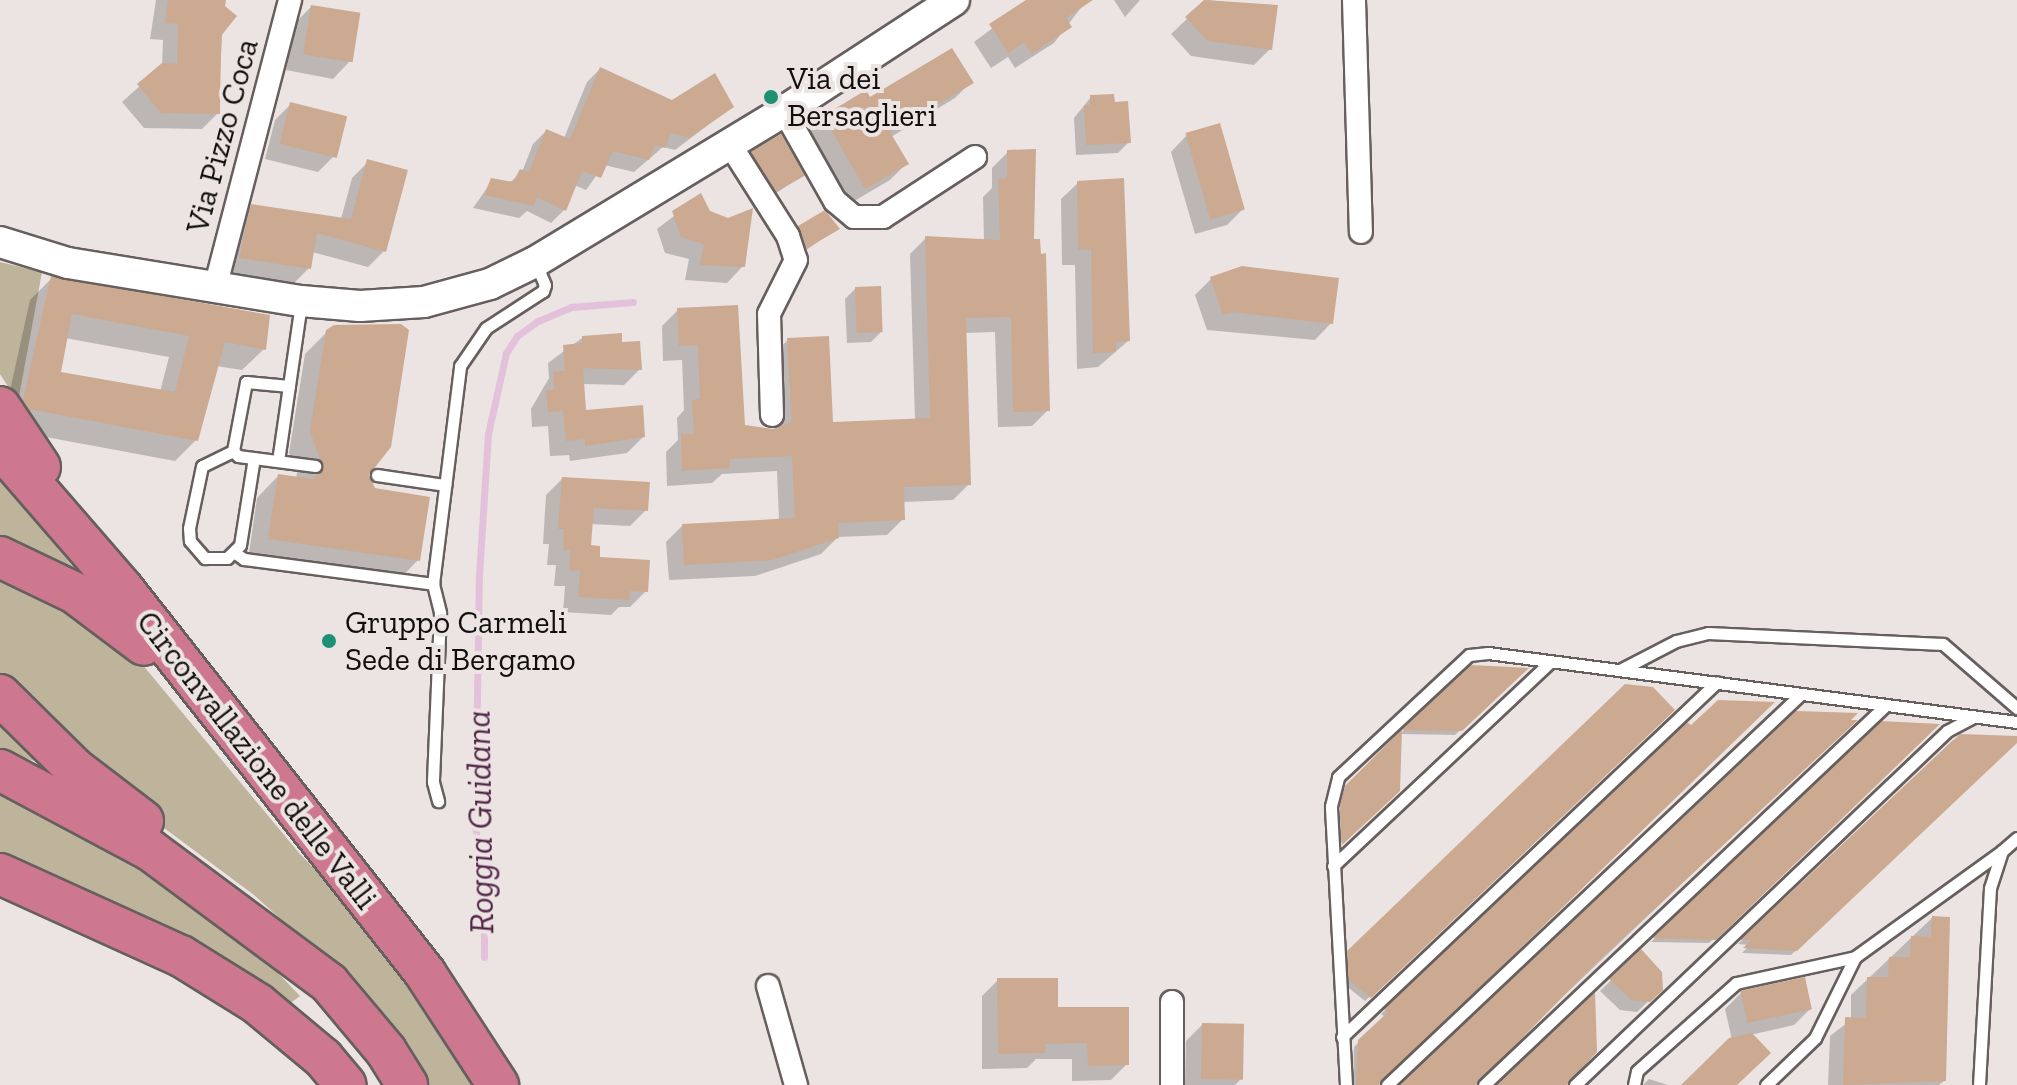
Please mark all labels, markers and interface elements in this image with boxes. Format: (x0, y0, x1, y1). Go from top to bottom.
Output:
street label: Via Pizzo Coca (178, 35, 266, 237)
place label: Via dei Bersaglieri (787, 60, 937, 135)
marker: Via dei Bersaglieri (762, 88, 780, 106)
street label: Circonvallazione delle Valli (128, 603, 386, 917)
place label: Gruppo Carmeli Sede di Bergamo (345, 604, 576, 679)
marker: Gruppo Carmeli Sede di Bergamo (320, 632, 338, 650)
water label: Roggia Guidana (458, 710, 502, 934)

